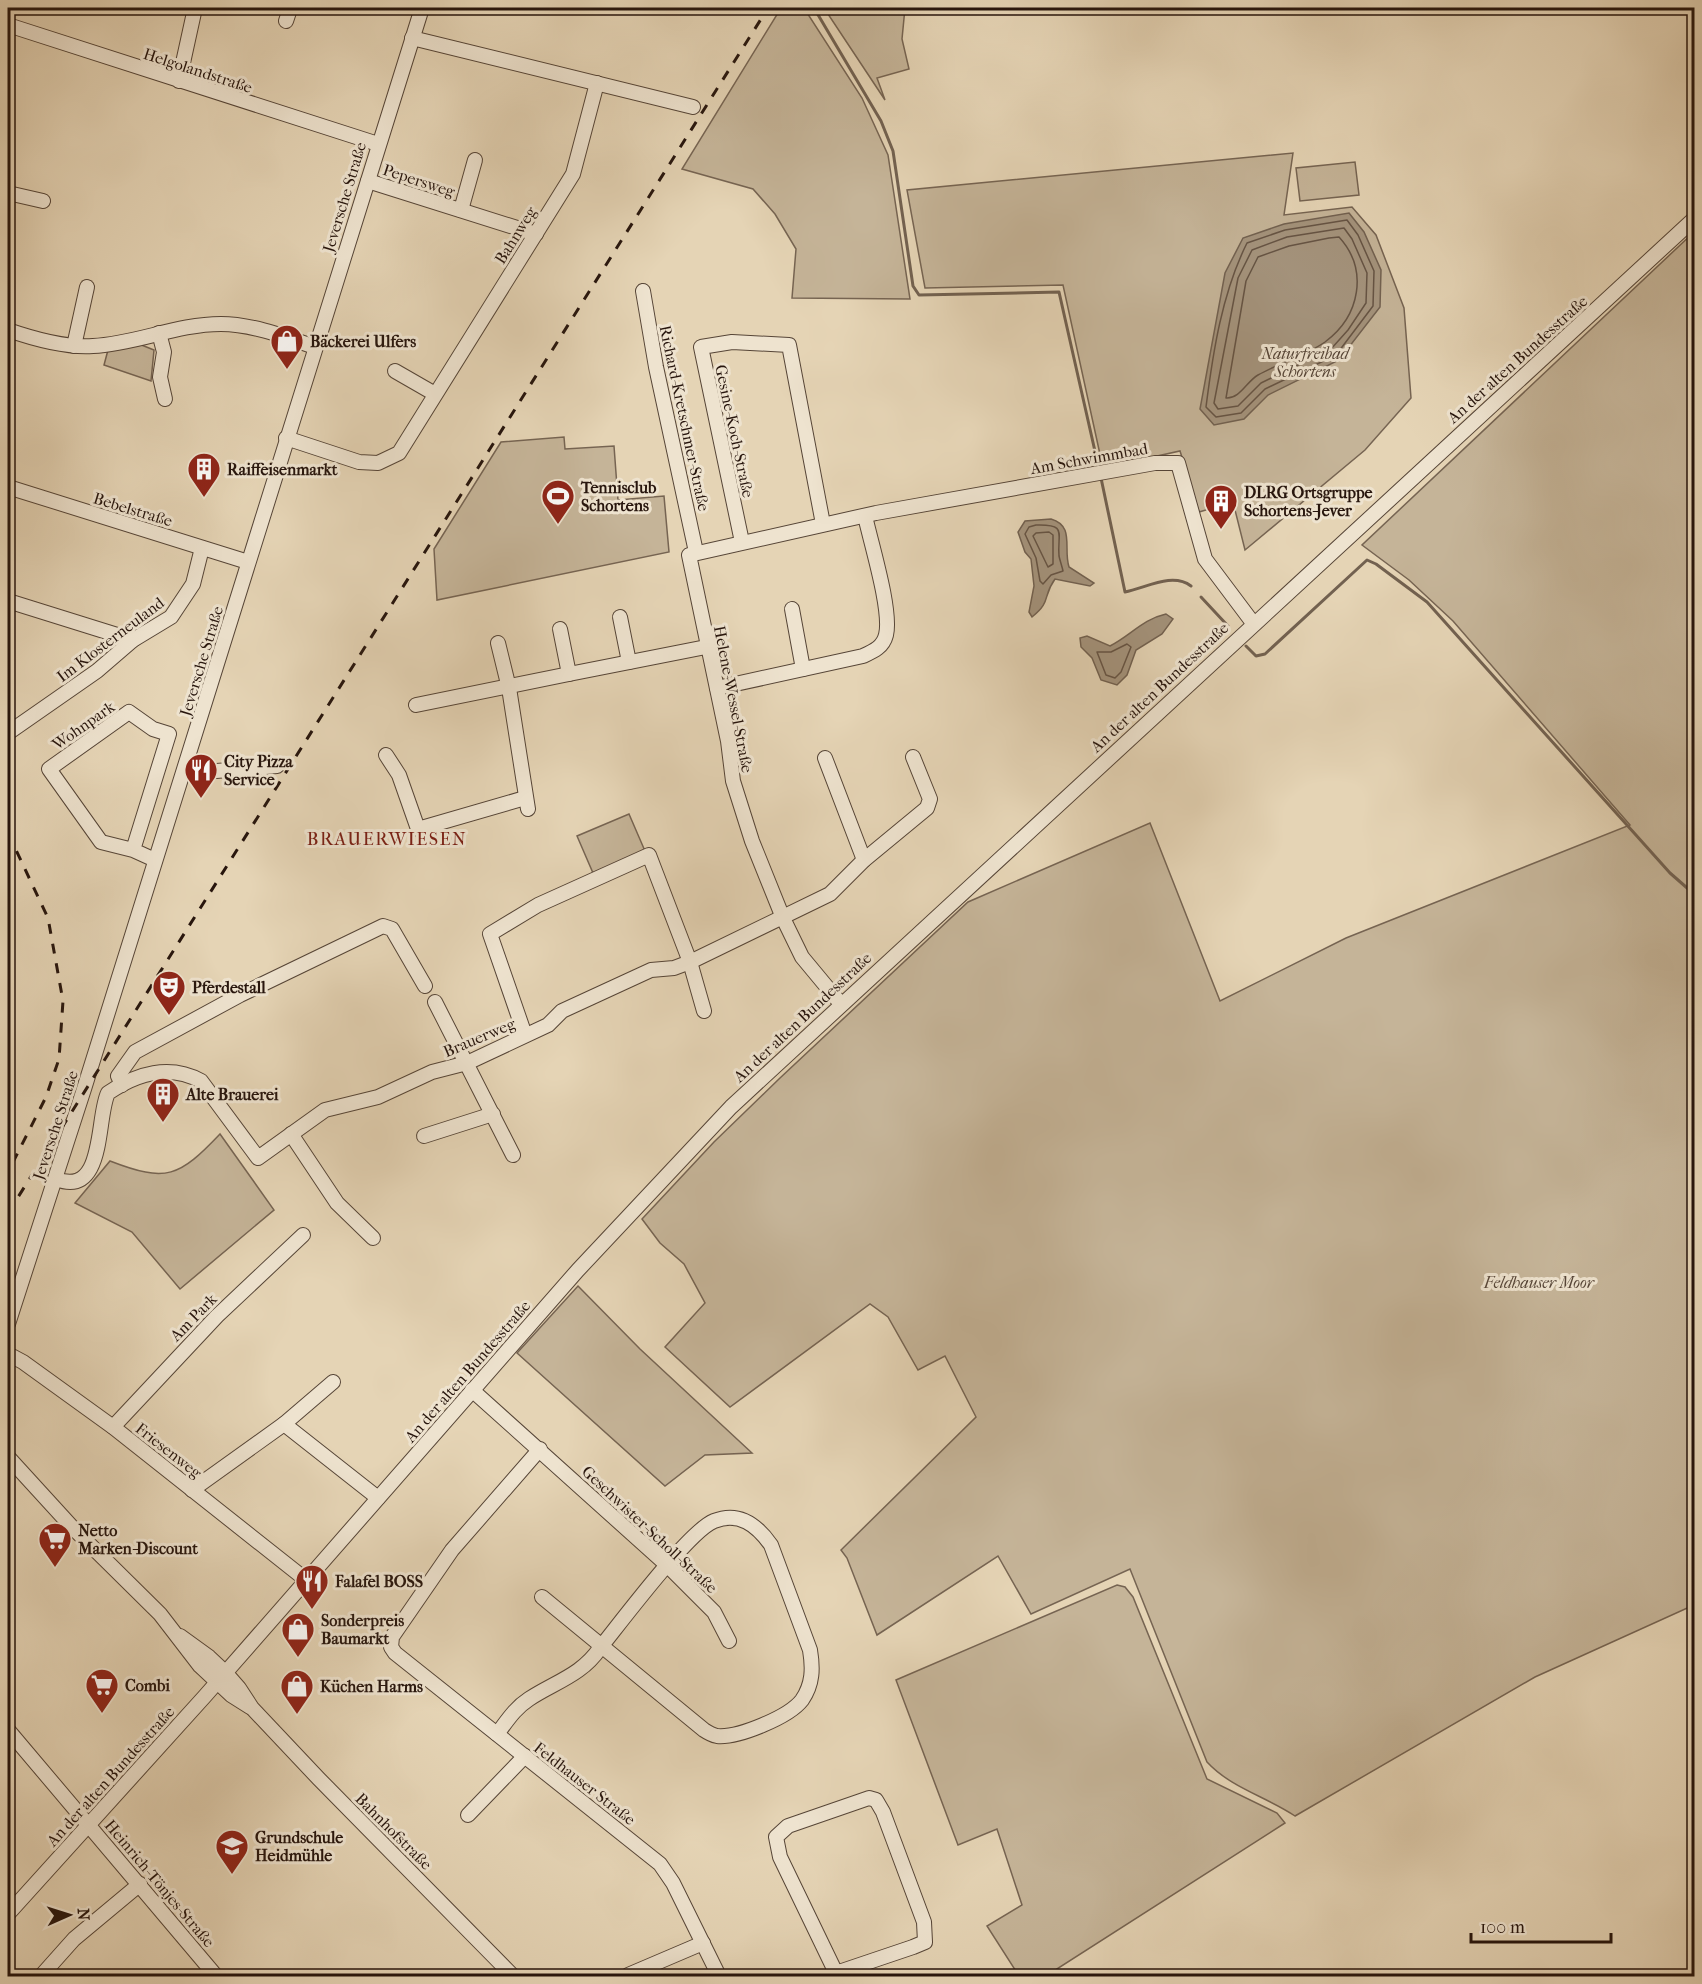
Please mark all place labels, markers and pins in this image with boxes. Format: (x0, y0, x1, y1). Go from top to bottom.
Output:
shop icon: Bäckerei Ulfers (269, 323, 305, 370)
place label: Bäckerei Ulfers (310, 332, 416, 351)
building icon: Raiffeisenmarkt (186, 451, 222, 498)
place label: Raiffeisenmarkt (227, 460, 338, 479)
sports icon: Tennisclub Schortens (540, 478, 576, 525)
place label: Tennisclub Schortens (580, 478, 657, 515)
building icon: DLRG Ortsgruppe Schortens-Jever (1203, 483, 1239, 530)
place label: DLRG Ortsgruppe Schortens-Jever (1244, 483, 1373, 521)
restaurant icon: City Pizza Service (183, 752, 219, 799)
place label: City Pizza Service (224, 752, 293, 789)
theatre icon: Pferdestall (151, 969, 187, 1016)
place label: Pferdestall (192, 978, 266, 997)
building icon: Alte Brauerei (145, 1076, 181, 1123)
place label: Alte Brauerei (185, 1085, 279, 1104)
supermarket icon: Netto Marken-Discount (37, 1521, 73, 1568)
place label: Netto Marken-Discount (77, 1521, 198, 1558)
restaurant icon: Falafel BOSS (294, 1563, 330, 1610)
place label: Falafel BOSS (334, 1572, 423, 1591)
shop icon: Sonderpreis Baumarkt (280, 1611, 316, 1658)
place label: Sonderpreis Baumarkt (321, 1611, 404, 1648)
supermarket icon: Combi (84, 1667, 120, 1714)
shop icon: Küchen Harms (279, 1668, 315, 1715)
place label: Combi (125, 1676, 170, 1695)
place label: Küchen Harms (320, 1677, 423, 1696)
school or university icon: Grundschule Heidmühle (214, 1828, 250, 1875)
place label: Grundschule Heidmühle (255, 1828, 343, 1865)

